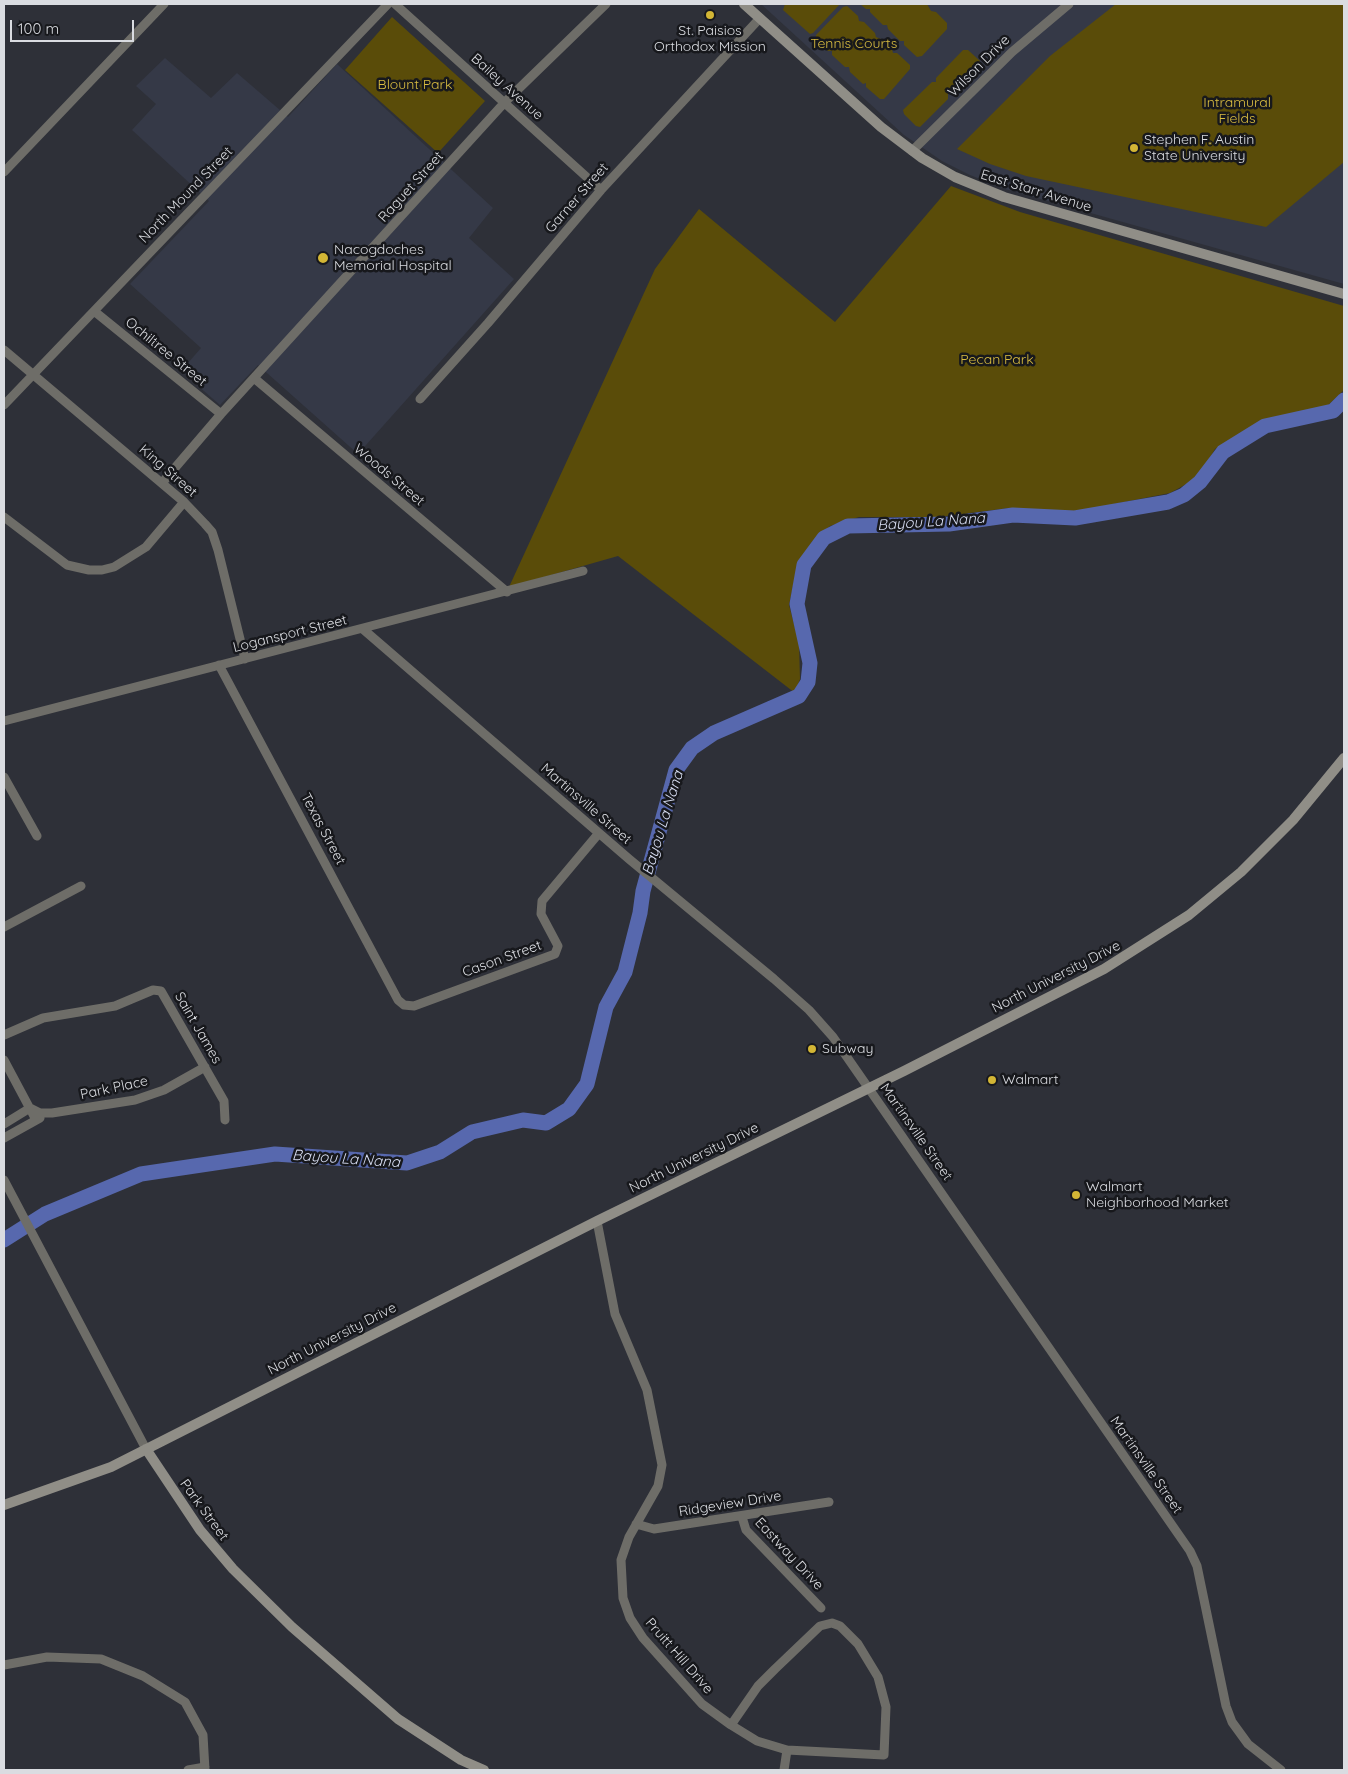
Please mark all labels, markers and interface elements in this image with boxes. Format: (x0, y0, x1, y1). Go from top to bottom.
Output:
marker: St. Paisios Orthodox Mission (704, 9, 716, 21)
scale bar (12, 10, 136, 42)
text: 100 m (18, 19, 59, 38)
place label: St. Paisios Orthodox Mission (654, 23, 766, 56)
street label: Wilson Drive (945, 32, 1013, 100)
park label: Tennis Courts (811, 36, 897, 52)
street label: Bailey Avenue (468, 50, 546, 124)
park label: Blount Park (378, 77, 452, 93)
park label: Intramural Fields (1203, 95, 1271, 128)
place label: Stephen F. Austin State University (1144, 132, 1254, 164)
marker: Stephen F. Austin State University (1128, 142, 1140, 154)
street label: North Mound Street (136, 143, 236, 247)
street label: Raguet Street (375, 148, 447, 226)
street label: Garner Street (542, 160, 612, 236)
street label: East Starr Avenue (978, 166, 1094, 216)
place label: Nacogdoches Memorial Hospital (334, 242, 452, 274)
marker: Nacogdoches Memorial Hospital (316, 251, 330, 265)
street label: Ochiltree Street (122, 314, 210, 390)
park label: Pecan Park (960, 352, 1034, 368)
street label: Woods Street (350, 440, 428, 510)
street label: King Street (136, 441, 200, 501)
water label: Bayou La Nana (877, 509, 985, 535)
street label: Logansport Street (231, 612, 349, 656)
street label: Martinsville Street (537, 760, 635, 848)
water label: Bayou La Nana (639, 769, 687, 877)
street label: Texas Street (297, 790, 349, 868)
street label: Cason Street (460, 937, 544, 981)
street label: North University Drive (989, 937, 1123, 1017)
street label: Saint James (171, 989, 225, 1067)
place label: Subway (822, 1041, 873, 1057)
marker: Subway (806, 1043, 818, 1055)
place label: Walmart (1002, 1072, 1058, 1088)
street label: Park Place (79, 1073, 149, 1103)
marker: Walmart (986, 1074, 998, 1086)
street label: Martinsville Street (876, 1080, 956, 1184)
street label: North University Drive (626, 1119, 762, 1197)
water label: Bayou La Nana (292, 1146, 400, 1172)
place label: Walmart Neighborhood Market (1086, 1179, 1229, 1212)
marker: Walmart Neighborhood Market (1070, 1189, 1082, 1201)
street label: North University Drive (265, 1299, 399, 1379)
street label: Martinsville Street (1106, 1413, 1186, 1517)
street label: Park Street (176, 1476, 232, 1544)
street label: Ridgeview Drive (678, 1488, 782, 1520)
street label: Eastway Drive (751, 1514, 827, 1594)
street label: Pruitt Hill Drive (641, 1615, 717, 1697)

